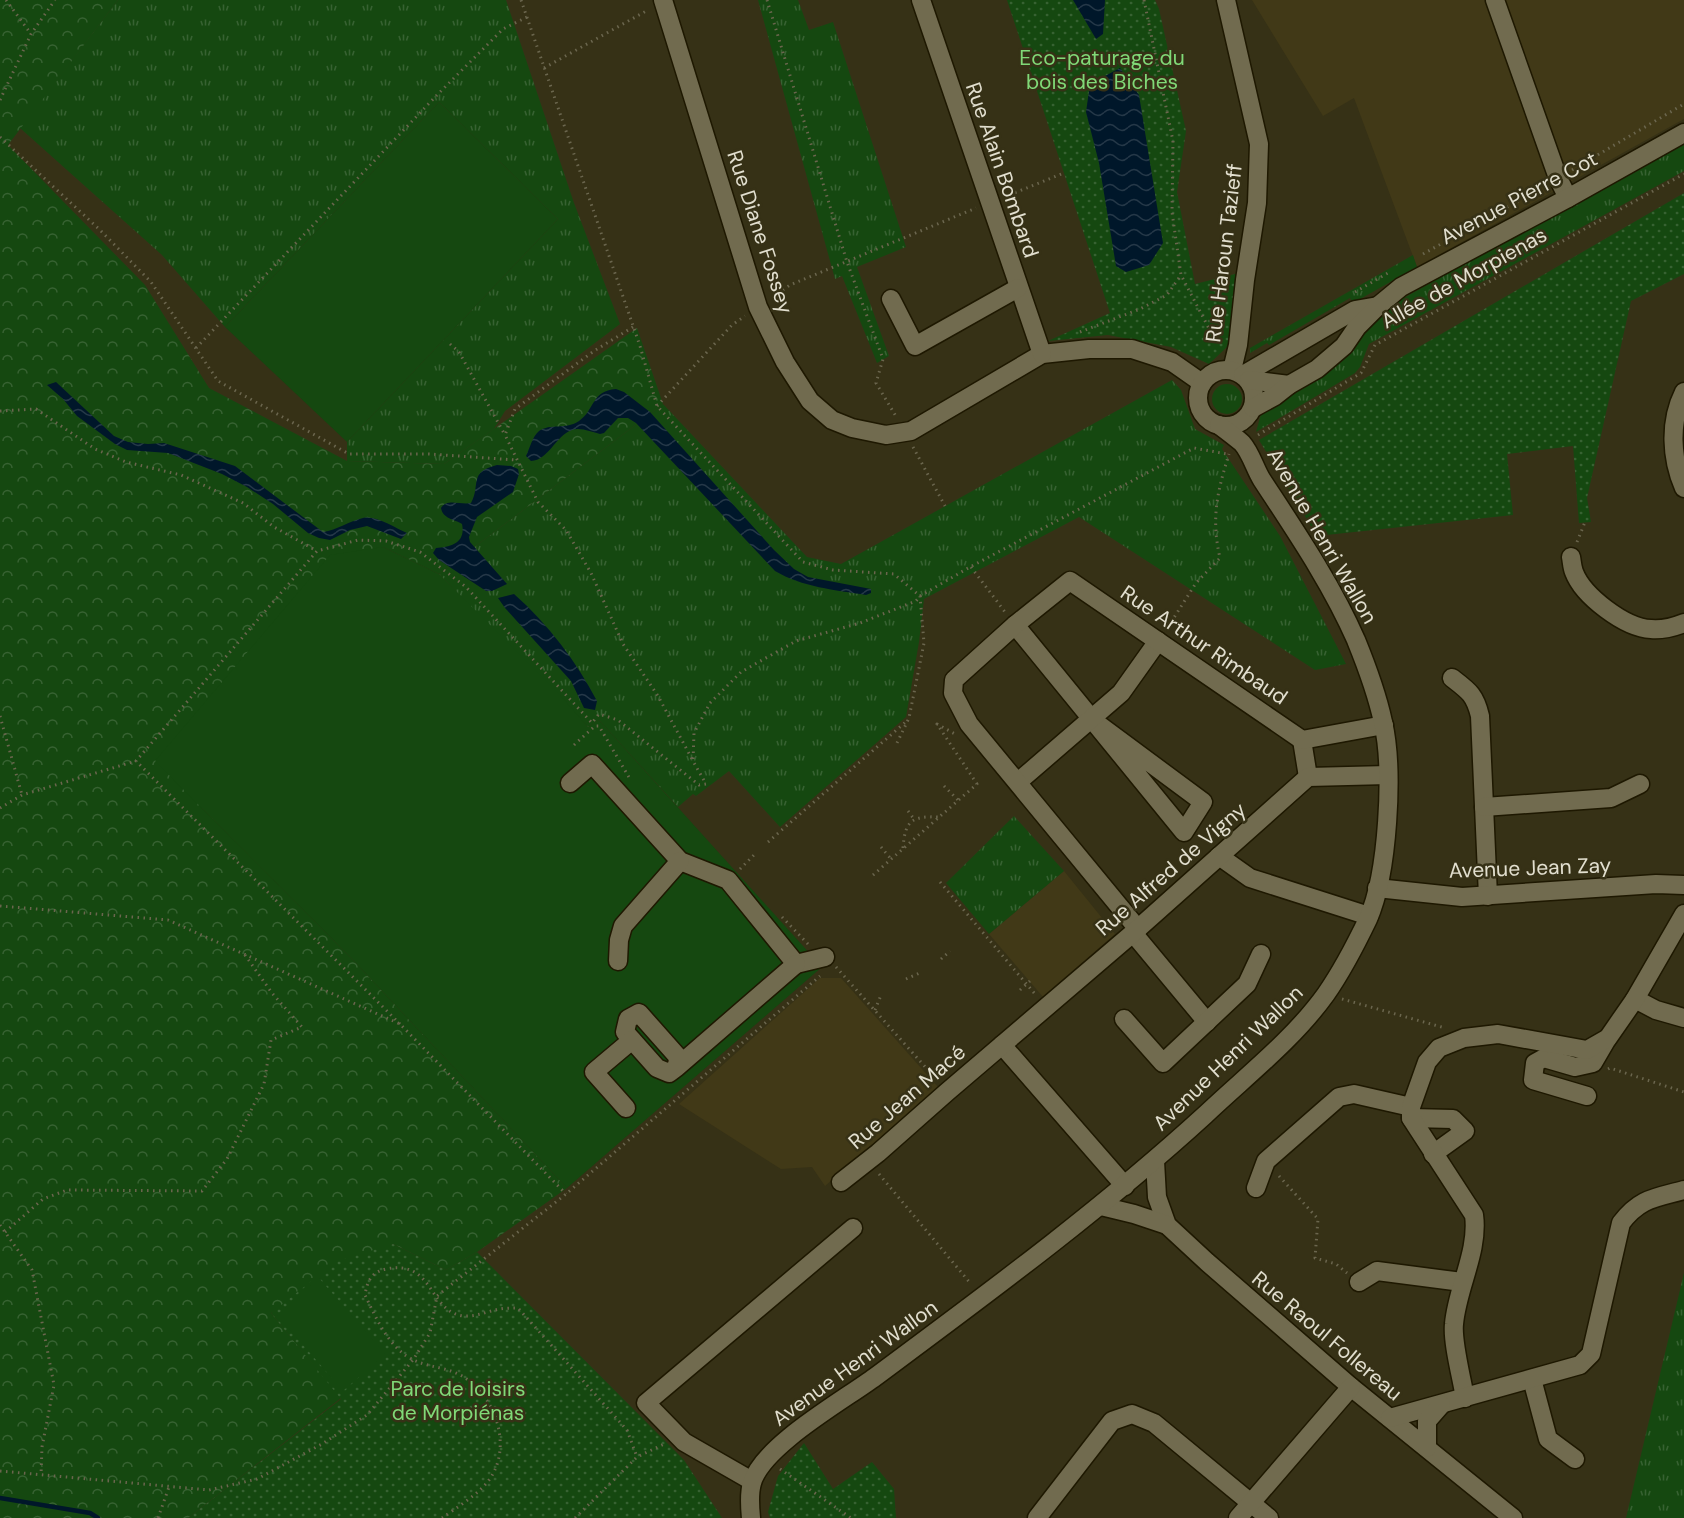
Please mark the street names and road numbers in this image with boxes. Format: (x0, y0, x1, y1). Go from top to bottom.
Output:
street label: Rue Alain Bombard (959, 79, 1045, 261)
street label: Avenue Pierre Cot (1436, 145, 1602, 251)
street label: Rue Diane Fossey (720, 147, 800, 317)
street label: Rue Haroun Tazieff (1199, 162, 1249, 344)
street label: Allée de Morpienas (1376, 221, 1552, 335)
street label: Avenue Henri Wallon (1260, 443, 1384, 629)
street label: Rue Arthur Rimbaud (1115, 579, 1293, 711)
street label: Rue Alfred de Vigny (1090, 796, 1252, 942)
street label: Avenue Jean Zay (1448, 851, 1612, 885)
street label: Avenue Henri Wallon (1147, 979, 1309, 1137)
street label: Rue Jean Macé (843, 1038, 972, 1156)
street label: Rue Raoul Follereau (1246, 1265, 1408, 1407)
street label: Avenue Henri Wallon (767, 1293, 943, 1433)

